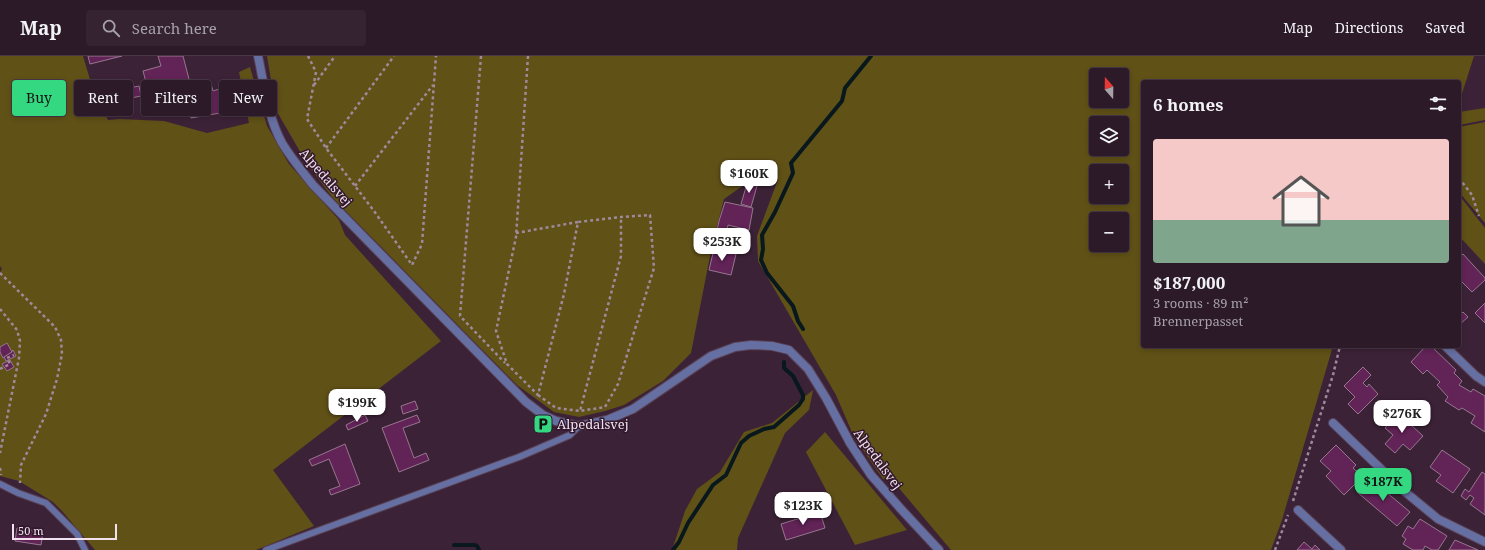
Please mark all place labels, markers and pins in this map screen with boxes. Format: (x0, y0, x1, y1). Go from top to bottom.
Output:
pin: $160K (721, 160, 777, 194)
pin: $253K (694, 228, 750, 262)
pin: $199K (329, 389, 385, 423)
pin: $276K (1374, 400, 1430, 434)
parking icon: Alpedalsvej (532, 413, 554, 435)
place label: Alpedalsvej (557, 415, 629, 433)
pin: $187K (1355, 468, 1411, 502)
pin: $123K (775, 492, 831, 526)

